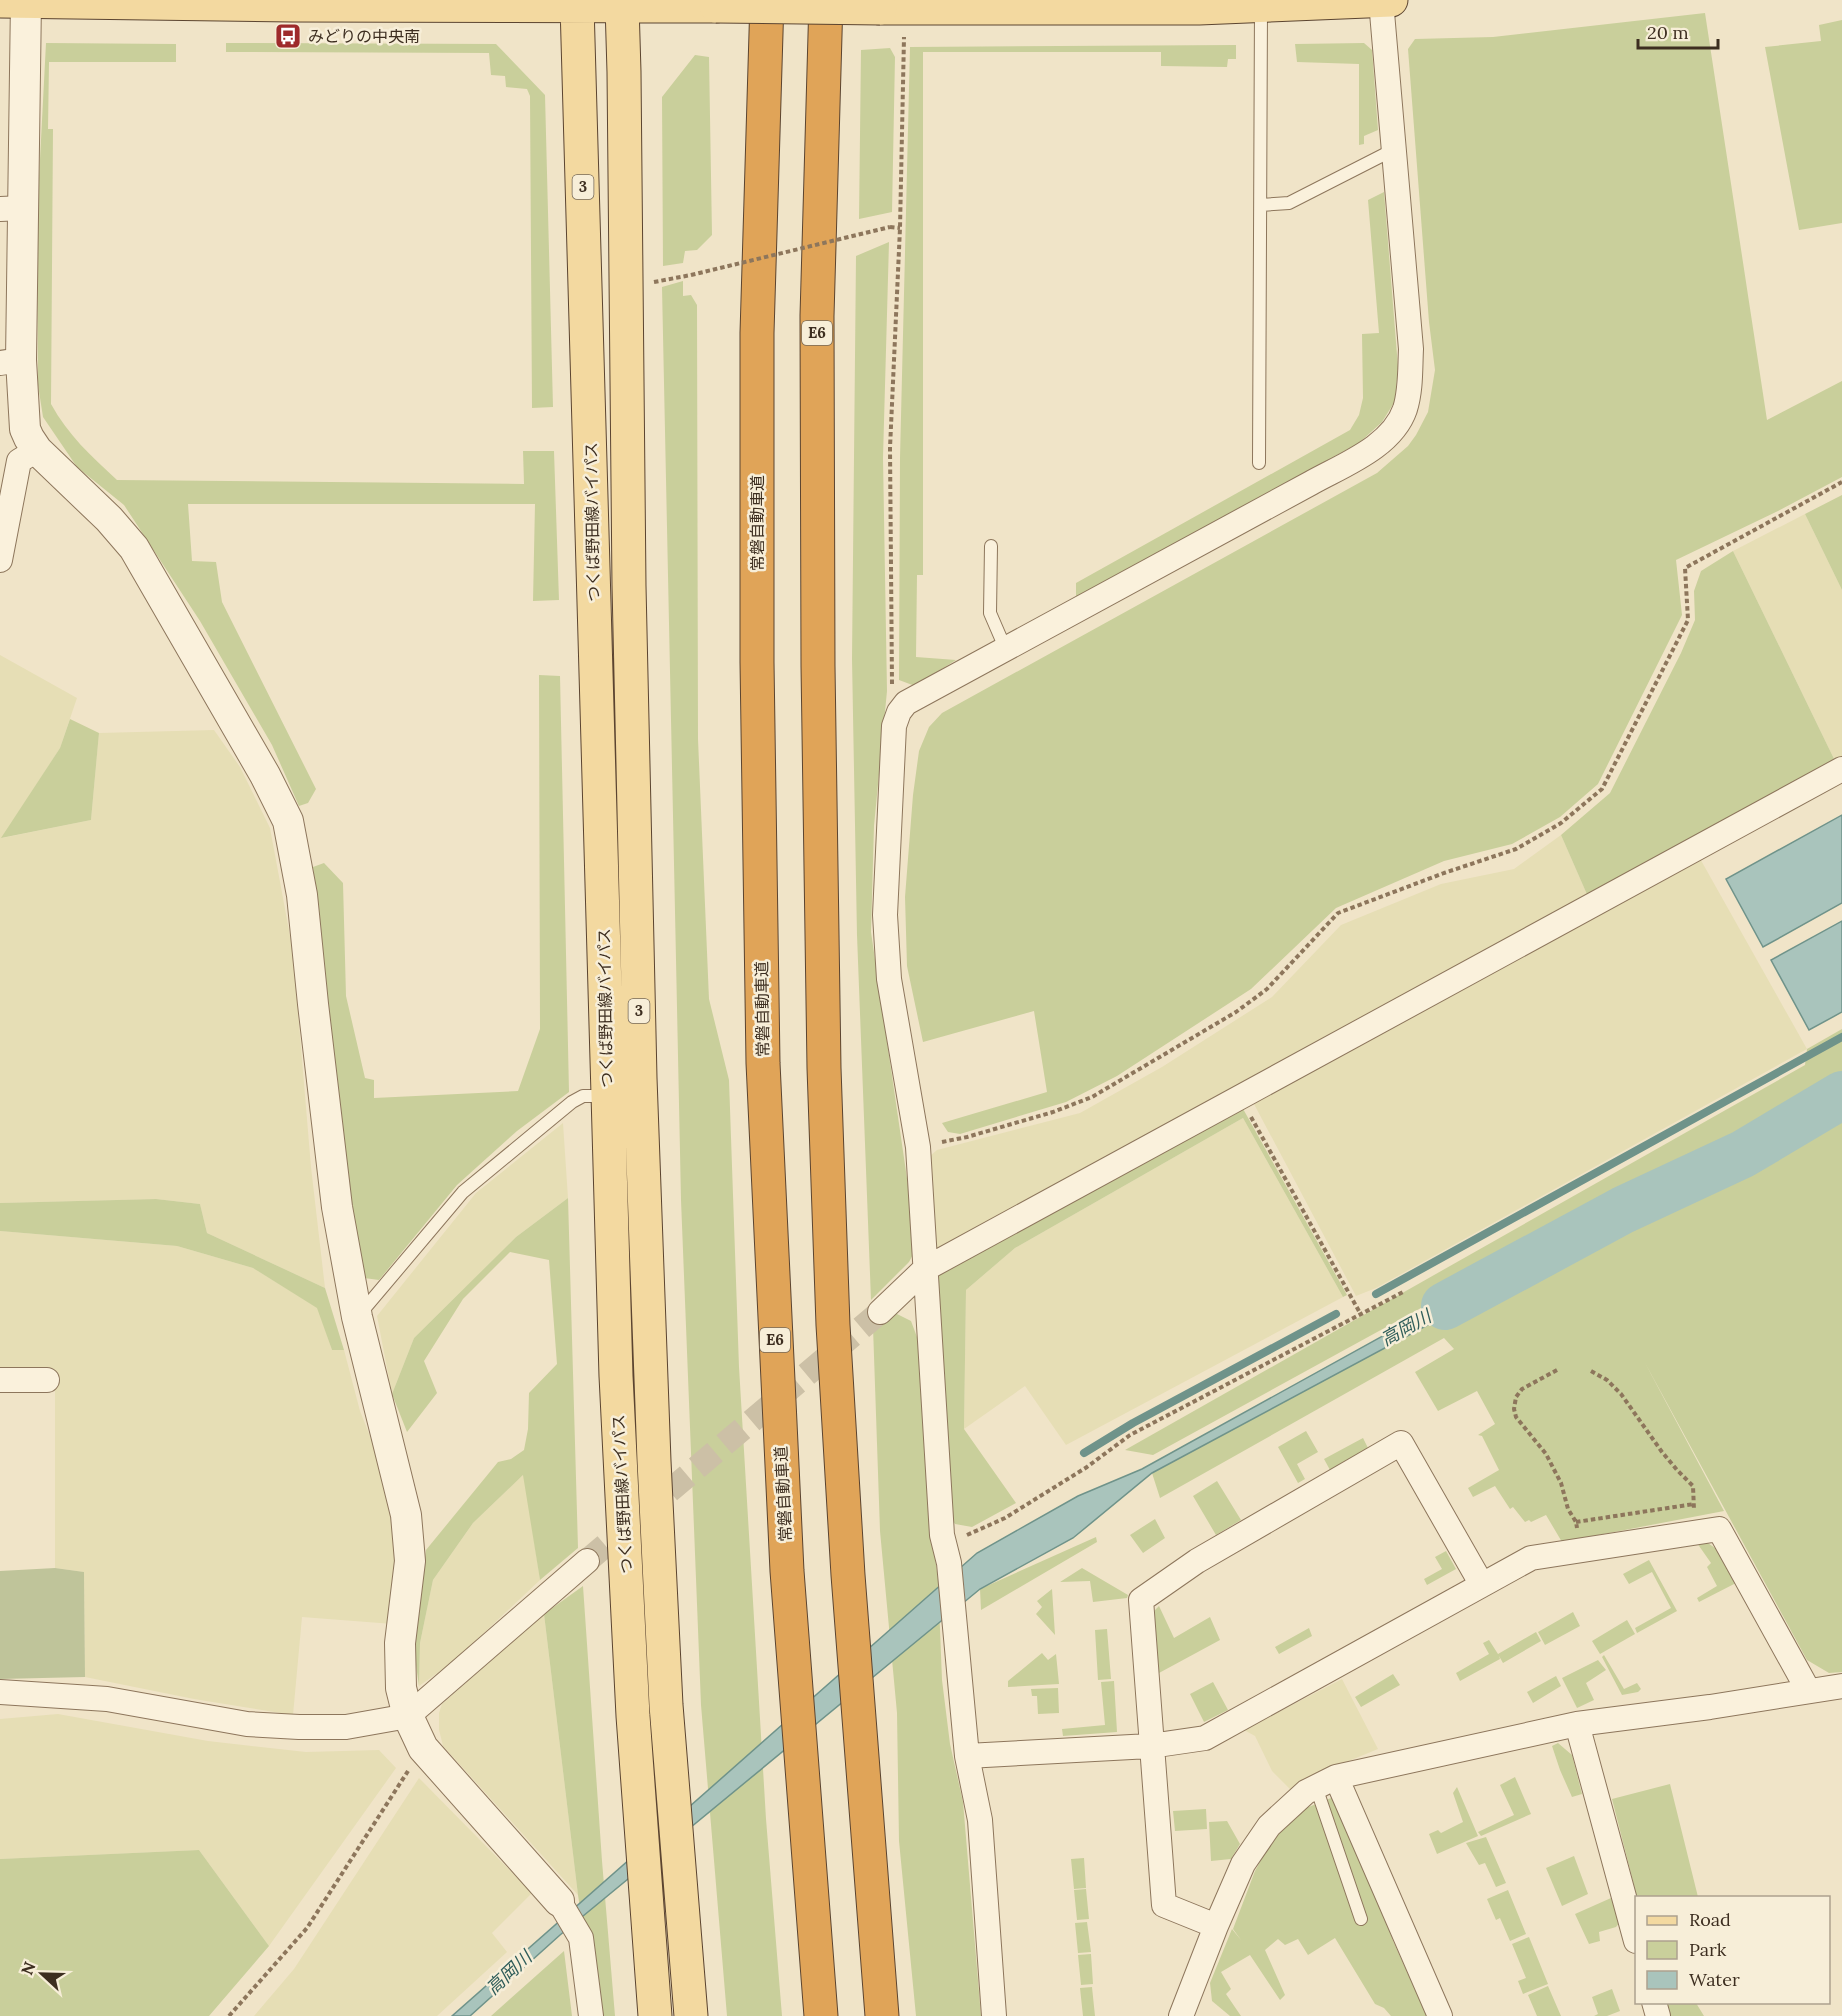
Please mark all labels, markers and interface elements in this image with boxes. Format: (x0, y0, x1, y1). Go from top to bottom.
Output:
scale bar (1638, 12, 1718, 50)
bus stop icon: みどりの中央南 (273, 21, 303, 51)
text: 20 m (1647, 21, 1689, 44)
place label: みどりの中央南 (308, 26, 420, 46)
road number: 3 (572, 175, 594, 199)
road number: E6 (802, 321, 832, 345)
street label: つくば野田線バイパス (581, 442, 603, 602)
street label: 常磐自動車道 (747, 475, 767, 571)
street label: つくば野田線バイパス (594, 928, 616, 1088)
street label: 常磐自動車道 (751, 961, 773, 1057)
road number: 3 (628, 999, 650, 1023)
water label: 高岡川 (1377, 1303, 1437, 1351)
road number: E6 (760, 1328, 790, 1352)
street label: つくば野田線バイパス (608, 1414, 636, 1574)
street label: 常磐自動車道 (771, 1446, 795, 1542)
legend (1635, 1896, 1830, 2004)
text: Road (1689, 1908, 1731, 1931)
text: Park (1689, 1938, 1727, 1961)
north arrow (12, 1944, 72, 2004)
water label: 高岡川 (481, 1944, 538, 1999)
text: N (17, 1959, 40, 1978)
text: Water (1689, 1968, 1740, 1991)

